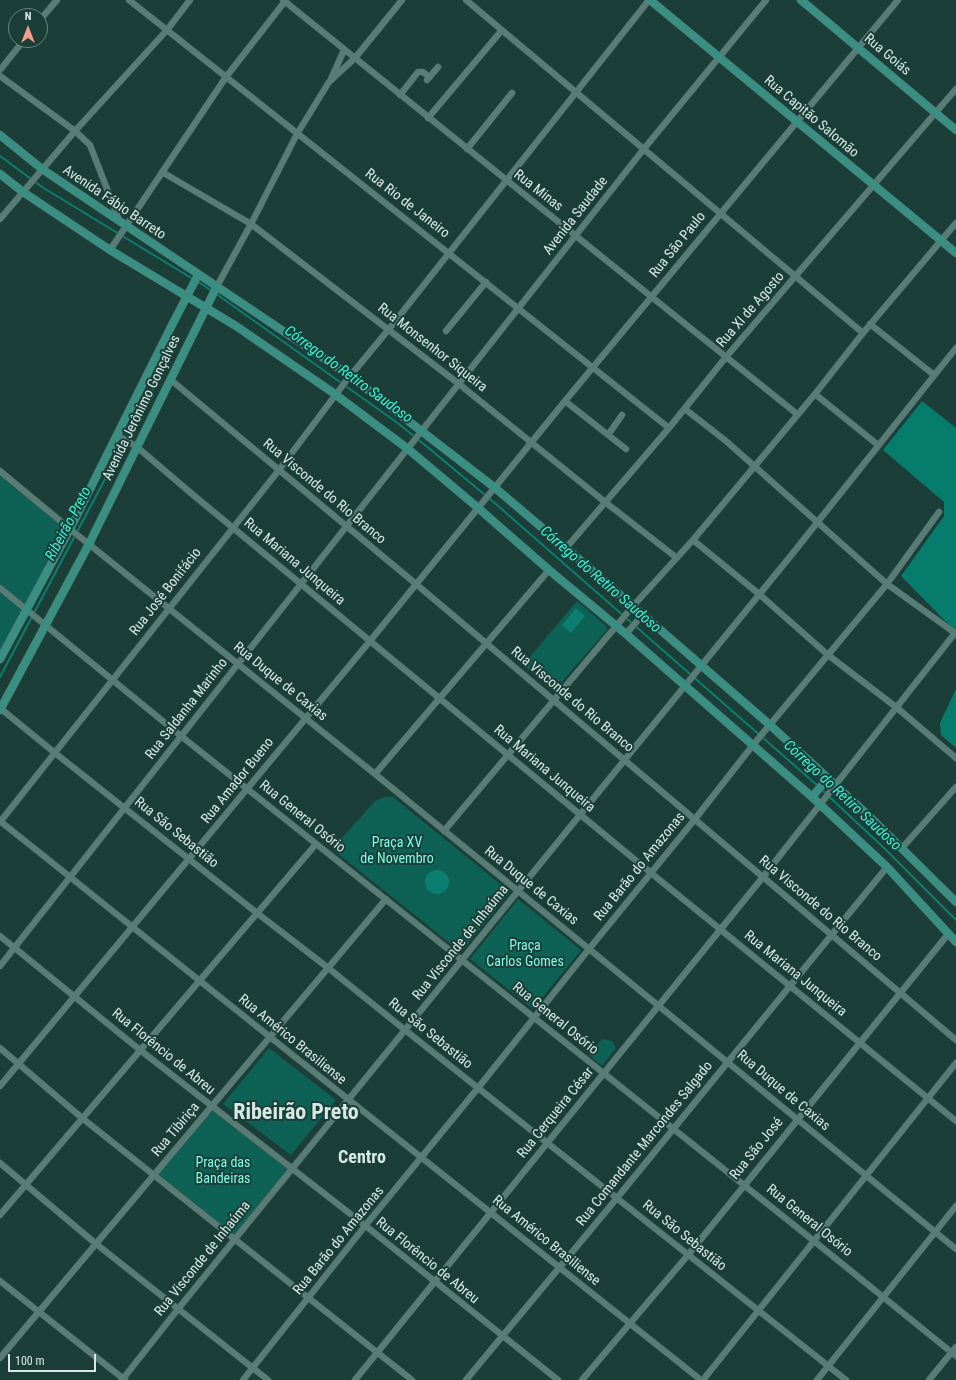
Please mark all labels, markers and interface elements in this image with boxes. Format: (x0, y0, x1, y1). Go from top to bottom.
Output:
north arrow (8, 8, 48, 48)
text: N (25, 10, 31, 23)
street label: Rua Goiás (860, 31, 914, 79)
street label: Rua Capitão Salomão (760, 72, 862, 162)
street label: Avenida Fábio Barreto (59, 162, 169, 244)
street label: Rua Rio de Janeiro (361, 166, 453, 242)
street label: Rua Minas (510, 167, 566, 215)
street label: Avenida Saudade (540, 173, 612, 259)
street label: Rua São Paulo (646, 209, 710, 281)
street label: Rua XI de Agosto (714, 269, 788, 351)
street label: Rua Monsenhor Siqueira (374, 300, 490, 396)
water label: Córrego do Retiro Saudoso (280, 322, 416, 428)
street label: Avenida Jerônimo Gonçalves (99, 333, 185, 483)
street label: Rua Visconde do Rio Branco (259, 436, 389, 548)
water label: Ribeirão Preto (42, 484, 96, 564)
street label: Rua Mariana Junqueira (240, 515, 348, 609)
water label: Córrego do Retiro Saudoso (536, 523, 664, 637)
street label: Rua José Bonifácio (127, 545, 205, 639)
street label: Rua Duque de Caxias (230, 639, 330, 725)
street label: Rua Visconde do Rio Branco (507, 644, 637, 756)
street label: Rua Saldanha Marinho (142, 655, 232, 763)
street label: Rua Mariana Junqueira (490, 722, 598, 816)
street label: Rua Amador Bueno (198, 735, 278, 827)
water label: Córrego do Retiro Saudoso (780, 737, 904, 855)
street label: Rua General Osório (256, 777, 348, 857)
street label: Rua São Sebastião (131, 794, 221, 872)
street label: Rua Barão do Amazonas (591, 809, 689, 925)
park label: Praça XV de Novembro (360, 835, 434, 868)
street label: Rua Duque de Caxias (481, 843, 581, 929)
street label: Rua Visconde do Rio Branco (755, 853, 885, 965)
street label: Rua Visconde de Inhaúma (409, 882, 513, 1004)
street label: Rua Mariana Junqueira (740, 928, 850, 1020)
park label: Praça Carlos Gomes (486, 938, 564, 970)
street label: Rua General Osório (509, 979, 601, 1059)
street label: Rua Américo Brasiliense (235, 991, 349, 1089)
street label: Rua São Sebastião (385, 995, 475, 1073)
street label: Rua Florêncio de Abreu (108, 1005, 218, 1099)
street label: Rua Duque de Caxias (733, 1047, 833, 1135)
street label: Rua Comandante Marcondes Salgado (573, 1058, 717, 1230)
street label: Rua Cerqueira César (514, 1064, 598, 1162)
street label: Rua Tibiriça (149, 1100, 203, 1160)
district label: Ribeirão Preto (233, 1100, 359, 1126)
street label: Rua São José (727, 1115, 787, 1183)
district label: Centro (338, 1147, 386, 1169)
park label: Praça das Bandeiras (196, 1155, 250, 1188)
street label: Rua General Osório (763, 1181, 855, 1261)
street label: Rua Barão do Amazonas (290, 1183, 388, 1299)
street label: Rua Américo Brasiliense (489, 1192, 603, 1290)
street label: Rua São Sebastião (639, 1197, 729, 1275)
street label: Rua Visconde de Inhaúma (151, 1198, 255, 1320)
street label: Rua Florêncio de Abreu (372, 1214, 482, 1308)
scale bar (10, 1346, 98, 1372)
text: 100 m (15, 1354, 45, 1368)

